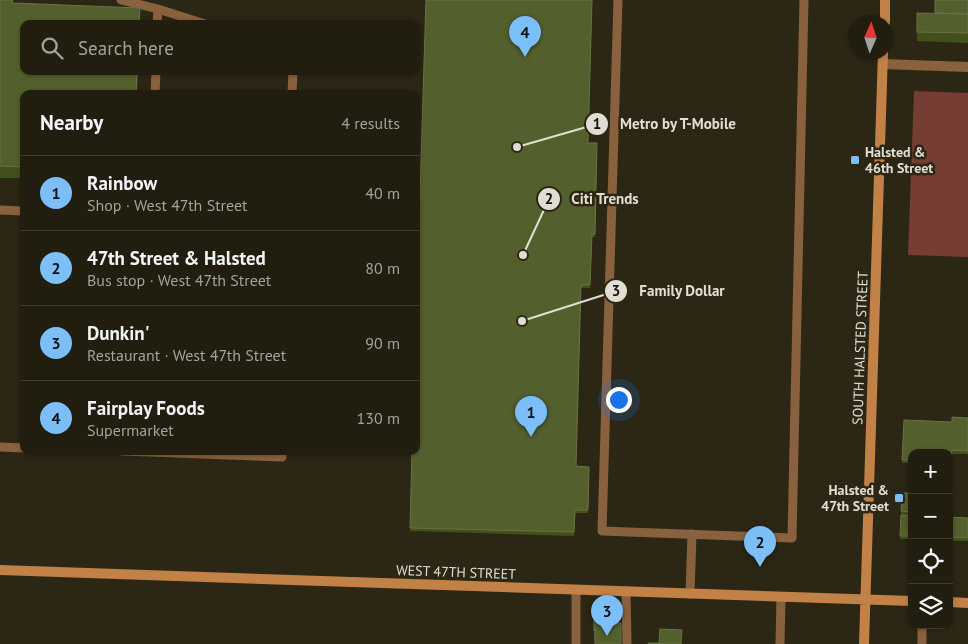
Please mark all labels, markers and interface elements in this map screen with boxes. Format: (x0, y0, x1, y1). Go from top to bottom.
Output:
north arrow (848, 15, 893, 60)
pin: 4 (509, 16, 541, 57)
search box (20, 20, 420, 75)
icon: search (38, 34, 66, 62)
text: Search here (78, 36, 174, 60)
text: Nearby (40, 109, 103, 136)
callout: Metro by T-Mobile (585, 109, 747, 139)
text: 4 results (341, 113, 400, 133)
text: 1 (593, 114, 601, 133)
text: Metro by T-Mobile (620, 114, 736, 133)
place label: Halsted & 46th Street (865, 143, 933, 177)
marker: Halsted & 46th Street (849, 154, 861, 166)
text: Rainbow (87, 171, 157, 195)
text: 1 (51, 183, 61, 203)
text: 40 m (365, 183, 400, 203)
callout: Citi Trends (536, 184, 649, 214)
text: 2 (545, 189, 553, 208)
text: Citi Trends (571, 189, 639, 208)
text: Shop · West 47th Street (87, 195, 248, 215)
text: 47th Street & Halsted (87, 246, 266, 270)
text: 2 (51, 258, 61, 278)
text: 80 m (365, 258, 400, 278)
text: Bus stop · West 47th Street (87, 270, 271, 290)
street label: SOUTH HALSTED STREET (848, 271, 872, 425)
callout: Family Dollar (604, 276, 734, 306)
text: 3 (612, 281, 620, 300)
text: Family Dollar (639, 281, 725, 300)
text: Dunkin' (87, 321, 150, 345)
text: 3 (51, 333, 61, 353)
text: 90 m (365, 333, 400, 353)
text: Restaurant · West 47th Street (87, 345, 286, 365)
your location (606, 387, 632, 413)
text: Fairplay Foods (87, 396, 205, 420)
pin: 1 (515, 396, 547, 437)
text: 4 (51, 408, 61, 428)
text: 130 m (357, 408, 400, 428)
text: Supermarket (87, 420, 174, 440)
map controls (908, 449, 953, 629)
button: + (908, 449, 953, 494)
place label: Halsted & 47th Street (821, 481, 889, 515)
marker: Halsted & 47th Street (893, 492, 905, 504)
button: − (908, 494, 953, 539)
pin: 2 (744, 526, 776, 567)
button: locate (908, 539, 953, 584)
street label: WEST 47TH STREET (396, 561, 516, 583)
button: layers (908, 584, 953, 629)
pin: 3 (591, 595, 623, 636)

